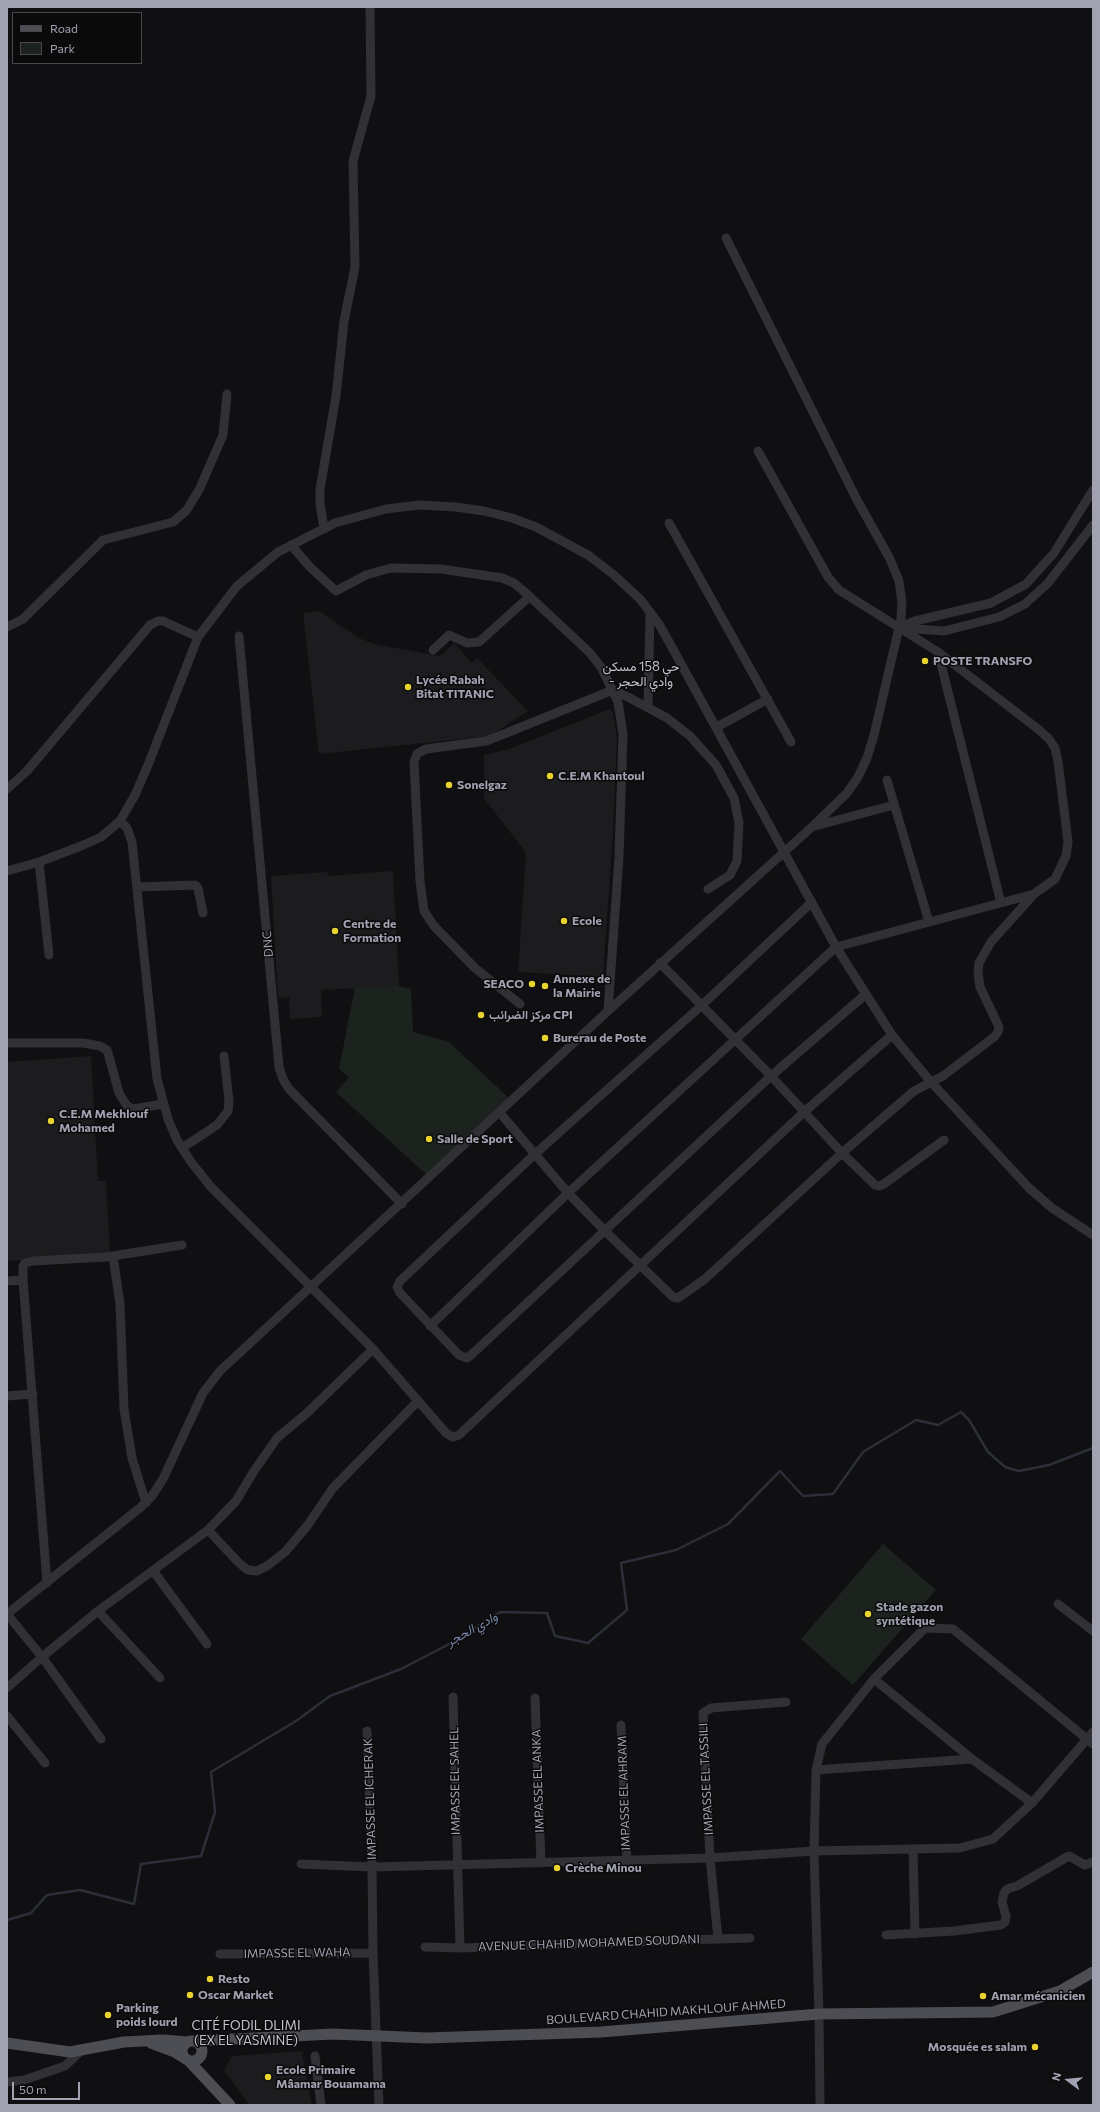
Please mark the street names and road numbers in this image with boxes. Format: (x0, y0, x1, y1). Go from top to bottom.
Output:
street label: DNC (260, 930, 276, 958)
street label: IMPASSE EL TASSILI (696, 1723, 716, 1835)
street label: IMPASSE EL SAHEL (447, 1727, 463, 1835)
street label: IMPASSE EL ANKA (529, 1729, 547, 1833)
street label: IMPASSE EL AHRAM (615, 1735, 633, 1851)
street label: IMPASSE EL ICHERAK (361, 1738, 379, 1860)
street label: AVENUE CHAHID MOHAMED SOUDANI (478, 1932, 700, 1954)
street label: IMPASSE EL WAHA (244, 1945, 350, 1961)
street label: BOULEVARD CHAHID MAKHLOUF AHMED (546, 1996, 786, 2028)

